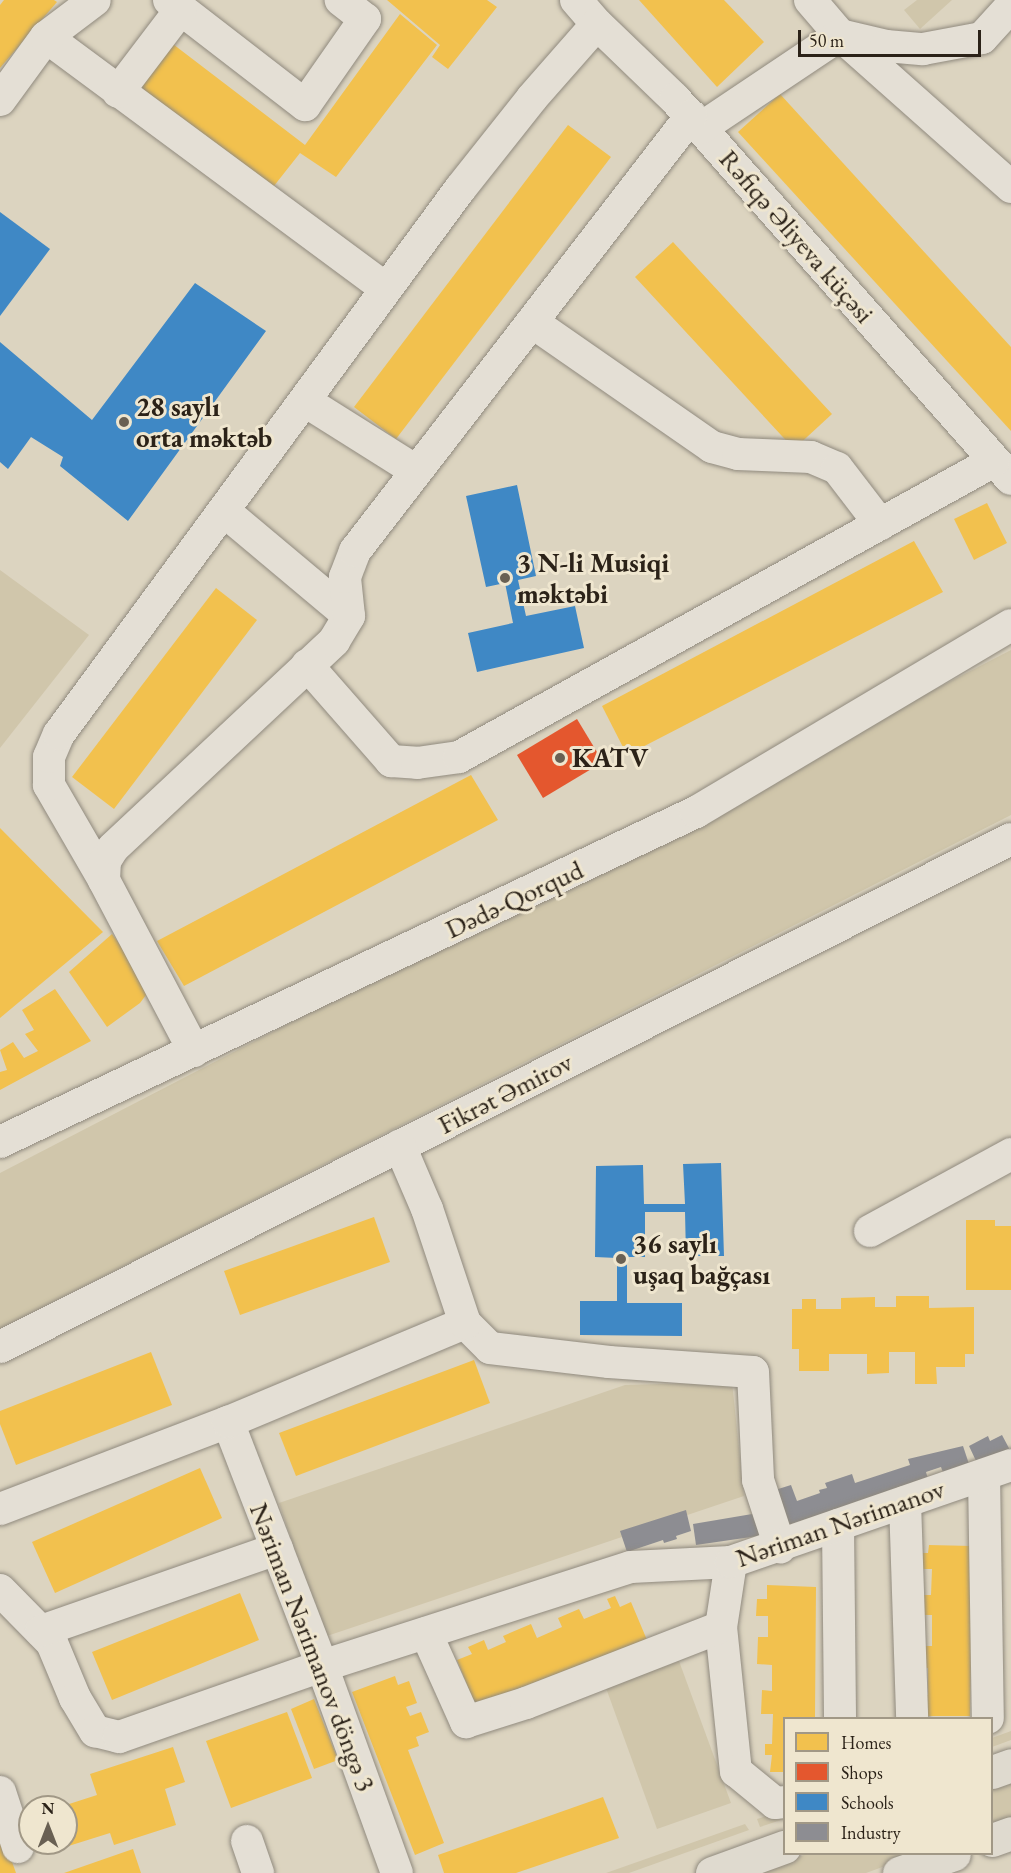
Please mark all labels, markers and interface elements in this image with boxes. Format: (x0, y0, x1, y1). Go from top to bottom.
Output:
scale bar (801, 18, 984, 56)
text: 50 m (809, 29, 844, 52)
street label: Rəfiqə Əliyeva küçəsi (713, 143, 881, 329)
place label: 28 saylı orta məktəb (136, 390, 272, 453)
marker: 28 saylı orta məktəb (117, 415, 131, 429)
place label: 3 N-li Musiqi məktəbi (517, 546, 669, 609)
marker: 3 N-li Musiqi məktəbi (498, 571, 512, 585)
place label: KATV (572, 742, 648, 774)
marker: KATV (553, 751, 567, 765)
street label: Dədə-Qorqud (440, 853, 588, 945)
street label: Fikrət Əmirov (432, 1045, 578, 1141)
place label: 36 saylı uşaq bağçası (633, 1227, 770, 1290)
marker: 36 saylı uşaq bağçası (614, 1252, 628, 1266)
street label: Nəriman Nərimanov (732, 1472, 948, 1574)
street label: Nəriman Nərimanov döngə 3 (243, 1498, 383, 1796)
legend (783, 1717, 993, 1855)
text: Homes (841, 1731, 891, 1754)
text: Shops (841, 1761, 883, 1784)
text: Schools (841, 1791, 894, 1814)
north arrow (18, 1795, 78, 1855)
text: N (42, 1798, 54, 1819)
text: Industry (841, 1821, 901, 1844)

